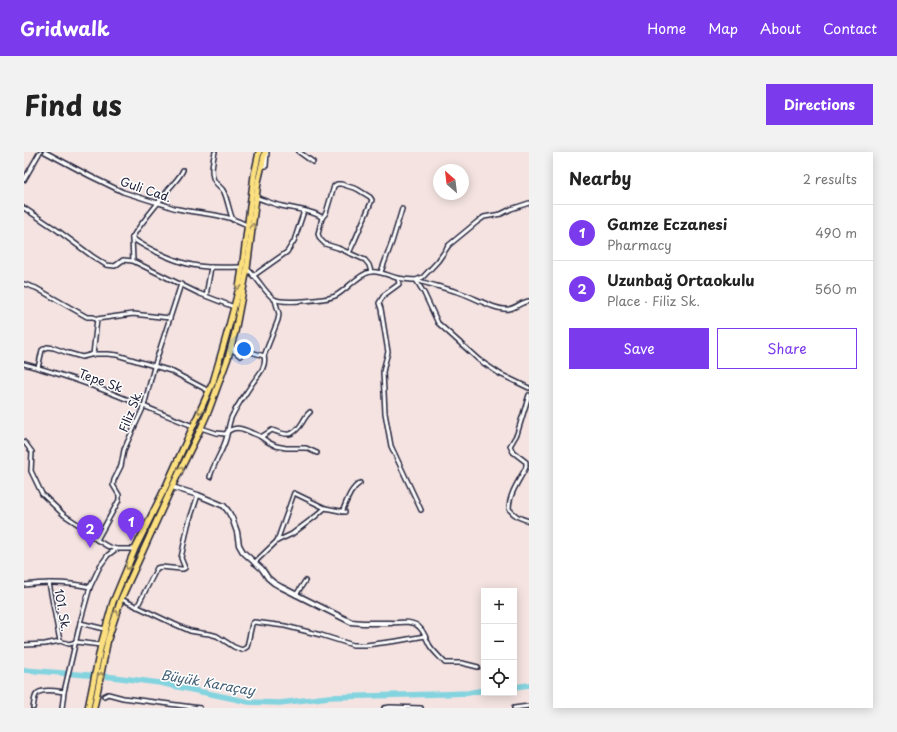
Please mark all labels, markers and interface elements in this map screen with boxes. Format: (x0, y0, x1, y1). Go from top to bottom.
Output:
text: Gridwalk (20, 14, 110, 42)
text: Home (647, 18, 686, 39)
text: Map (708, 18, 738, 39)
text: About (760, 18, 801, 39)
text: Contact (823, 18, 877, 39)
text: Find us (24, 83, 122, 126)
button: Directions (766, 84, 873, 125)
north arrow (433, 164, 469, 200)
text: Nearby (569, 165, 631, 191)
text: 2 results (803, 169, 857, 188)
street label: Guli Cad. (118, 172, 174, 206)
text: Gamze Eczanesi (607, 212, 727, 235)
one-way arrow (248, 223, 257, 229)
text: 1 (579, 223, 585, 242)
text: 490 m (815, 223, 857, 242)
text: Pharmacy (607, 235, 672, 254)
text: Uzunbağ Ortaokulu (607, 268, 755, 291)
text: 2 (577, 279, 587, 298)
text: 560 m (815, 279, 857, 298)
one-way arrow (235, 284, 243, 291)
text: Place · Filiz Sk. (607, 291, 700, 310)
button: Save (569, 328, 709, 369)
button: Share (717, 328, 857, 369)
your location (234, 339, 254, 359)
street label: Tepe Sk (76, 364, 126, 396)
street label: Filiz Sk. (114, 387, 146, 435)
one-way arrow (197, 407, 205, 415)
one-way arrow (176, 466, 184, 474)
pin: 1 (118, 508, 144, 541)
pin: 2 (77, 515, 103, 548)
one-way arrow (124, 564, 132, 571)
street label: 101. Sk. (50, 587, 76, 633)
map controls (481, 588, 517, 696)
button: + (481, 588, 517, 624)
one-way arrow (111, 610, 119, 617)
button: − (481, 624, 517, 660)
button: locate (481, 660, 517, 696)
water label: Büyük Karaçay (160, 664, 258, 700)
one-way arrow (96, 672, 104, 678)

